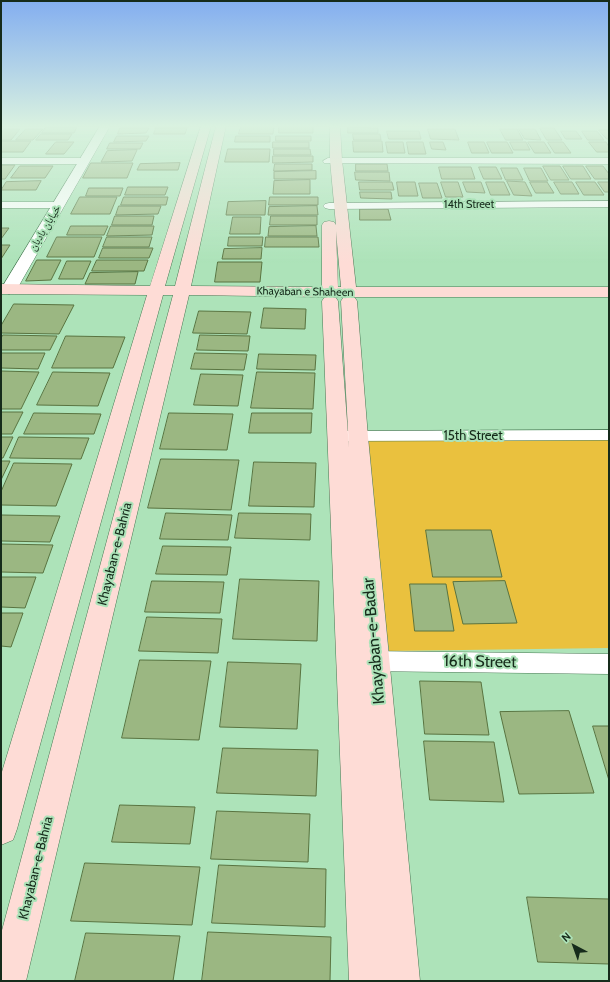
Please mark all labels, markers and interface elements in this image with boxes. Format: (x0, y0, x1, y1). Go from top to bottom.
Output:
street label: 14th Street (444, 198, 494, 212)
street label: خیابان بادبان (26, 203, 64, 253)
street label: Khayaban e Shaheen (256, 285, 354, 299)
street label: 15th Street (443, 428, 503, 444)
street label: Khayaban-e-Bahria (95, 501, 135, 607)
street label: Khayaban-e-Badar (359, 577, 389, 705)
street label: 16th Street (443, 652, 517, 672)
street label: Khayaban-e-Bahria (16, 815, 56, 921)
north arrow (554, 926, 594, 966)
text: N (559, 929, 574, 945)

